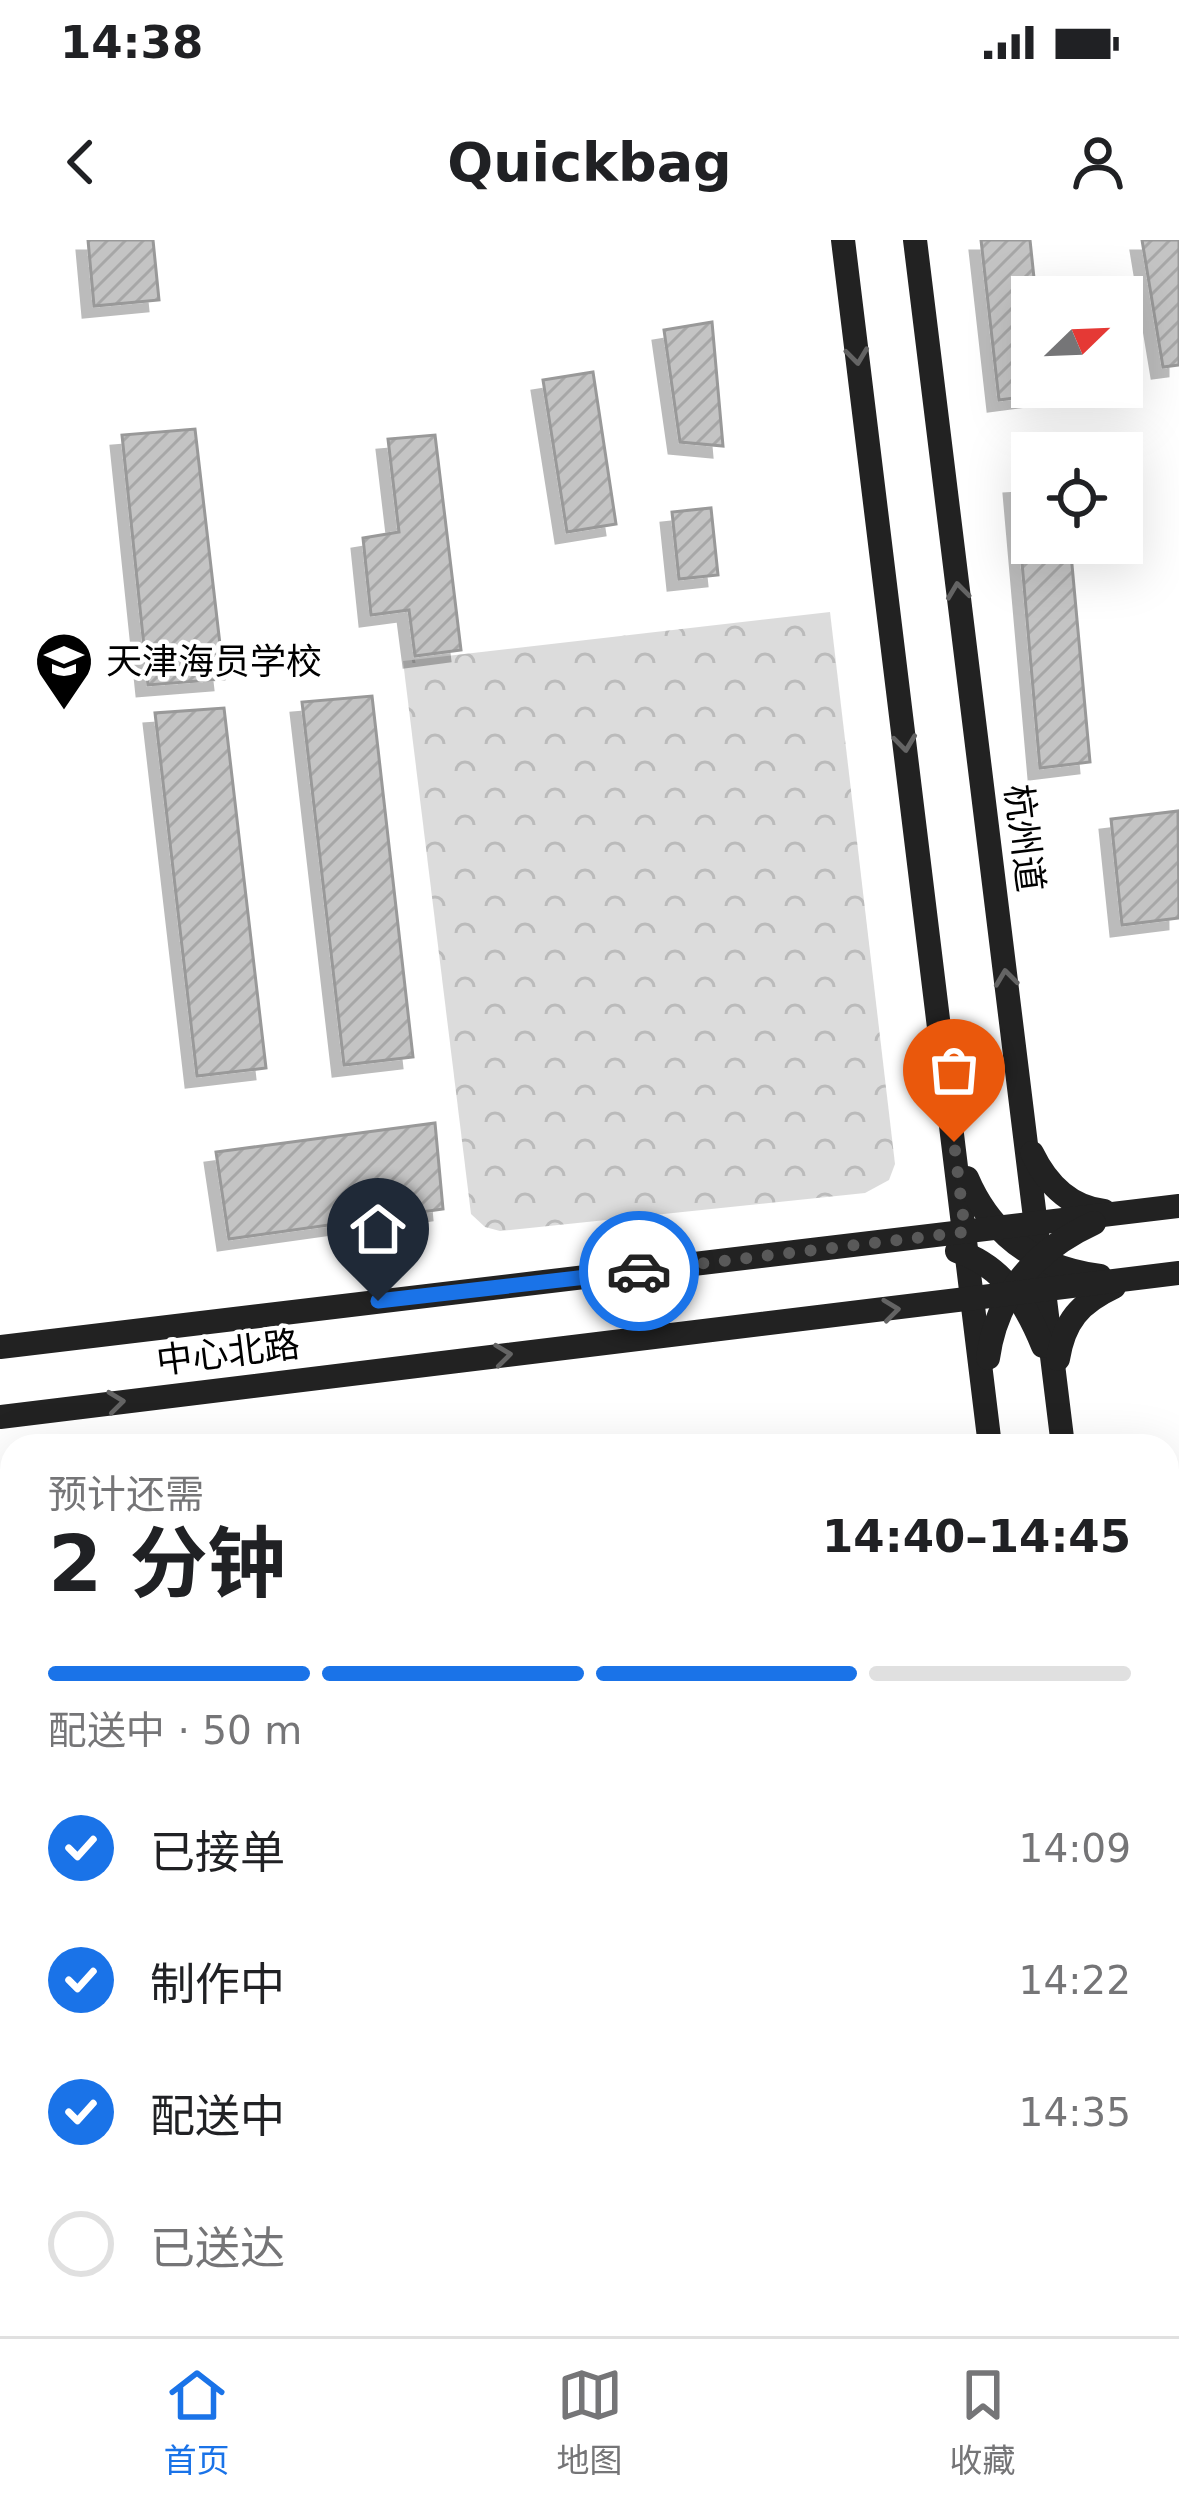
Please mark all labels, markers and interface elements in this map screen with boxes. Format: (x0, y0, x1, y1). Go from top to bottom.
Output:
text: 14:38 (60, 16, 203, 69)
icon: back (48, 129, 114, 195)
icon: person (1065, 129, 1131, 195)
text: Quickbag (447, 131, 732, 194)
north arrow (1011, 276, 1143, 408)
map controls (1011, 276, 1143, 564)
one-way arrow (843, 346, 869, 366)
button: locate (1011, 432, 1143, 564)
one-way arrow (946, 581, 972, 600)
school or university icon: 天津海员学校 (33, 630, 95, 712)
place label: 天津海员学校 (106, 641, 322, 682)
one-way arrow (891, 733, 917, 753)
street label: 杭州道 (998, 782, 1051, 894)
one-way arrow (994, 968, 1020, 988)
pin (903, 1019, 1005, 1142)
icon: bag (921, 1037, 987, 1103)
pin (327, 1178, 429, 1301)
icon: home (345, 1196, 411, 1262)
courier (579, 1211, 699, 1331)
icon: car (606, 1238, 672, 1304)
one-way arrow (881, 1297, 900, 1323)
street label: 中心北路 (154, 1323, 302, 1382)
one-way arrow (493, 1343, 513, 1369)
one-way arrow (106, 1390, 126, 1416)
text: 预计还需 (48, 1472, 204, 1517)
text: 14:40–14:45 (822, 1510, 1131, 1563)
text: 2 分钟 (48, 1519, 285, 1609)
text: 配送中 · 50 m (48, 1708, 302, 1753)
icon: check (48, 1815, 114, 1881)
text: 已接单 (150, 1826, 285, 1879)
text: 14:09 (1019, 1826, 1131, 1871)
icon: check (48, 1947, 114, 2013)
text: 制作中 (150, 1958, 285, 2011)
text: 14:22 (1019, 1958, 1131, 2003)
icon: check (48, 2079, 114, 2145)
text: 配送中 (150, 2090, 285, 2143)
text: 14:35 (1019, 2090, 1131, 2135)
text: 已送达 (150, 2222, 285, 2275)
tab: 首页 (164, 2362, 230, 2482)
tab: 地图 (557, 2362, 623, 2482)
tab: 收藏 (950, 2362, 1016, 2482)

